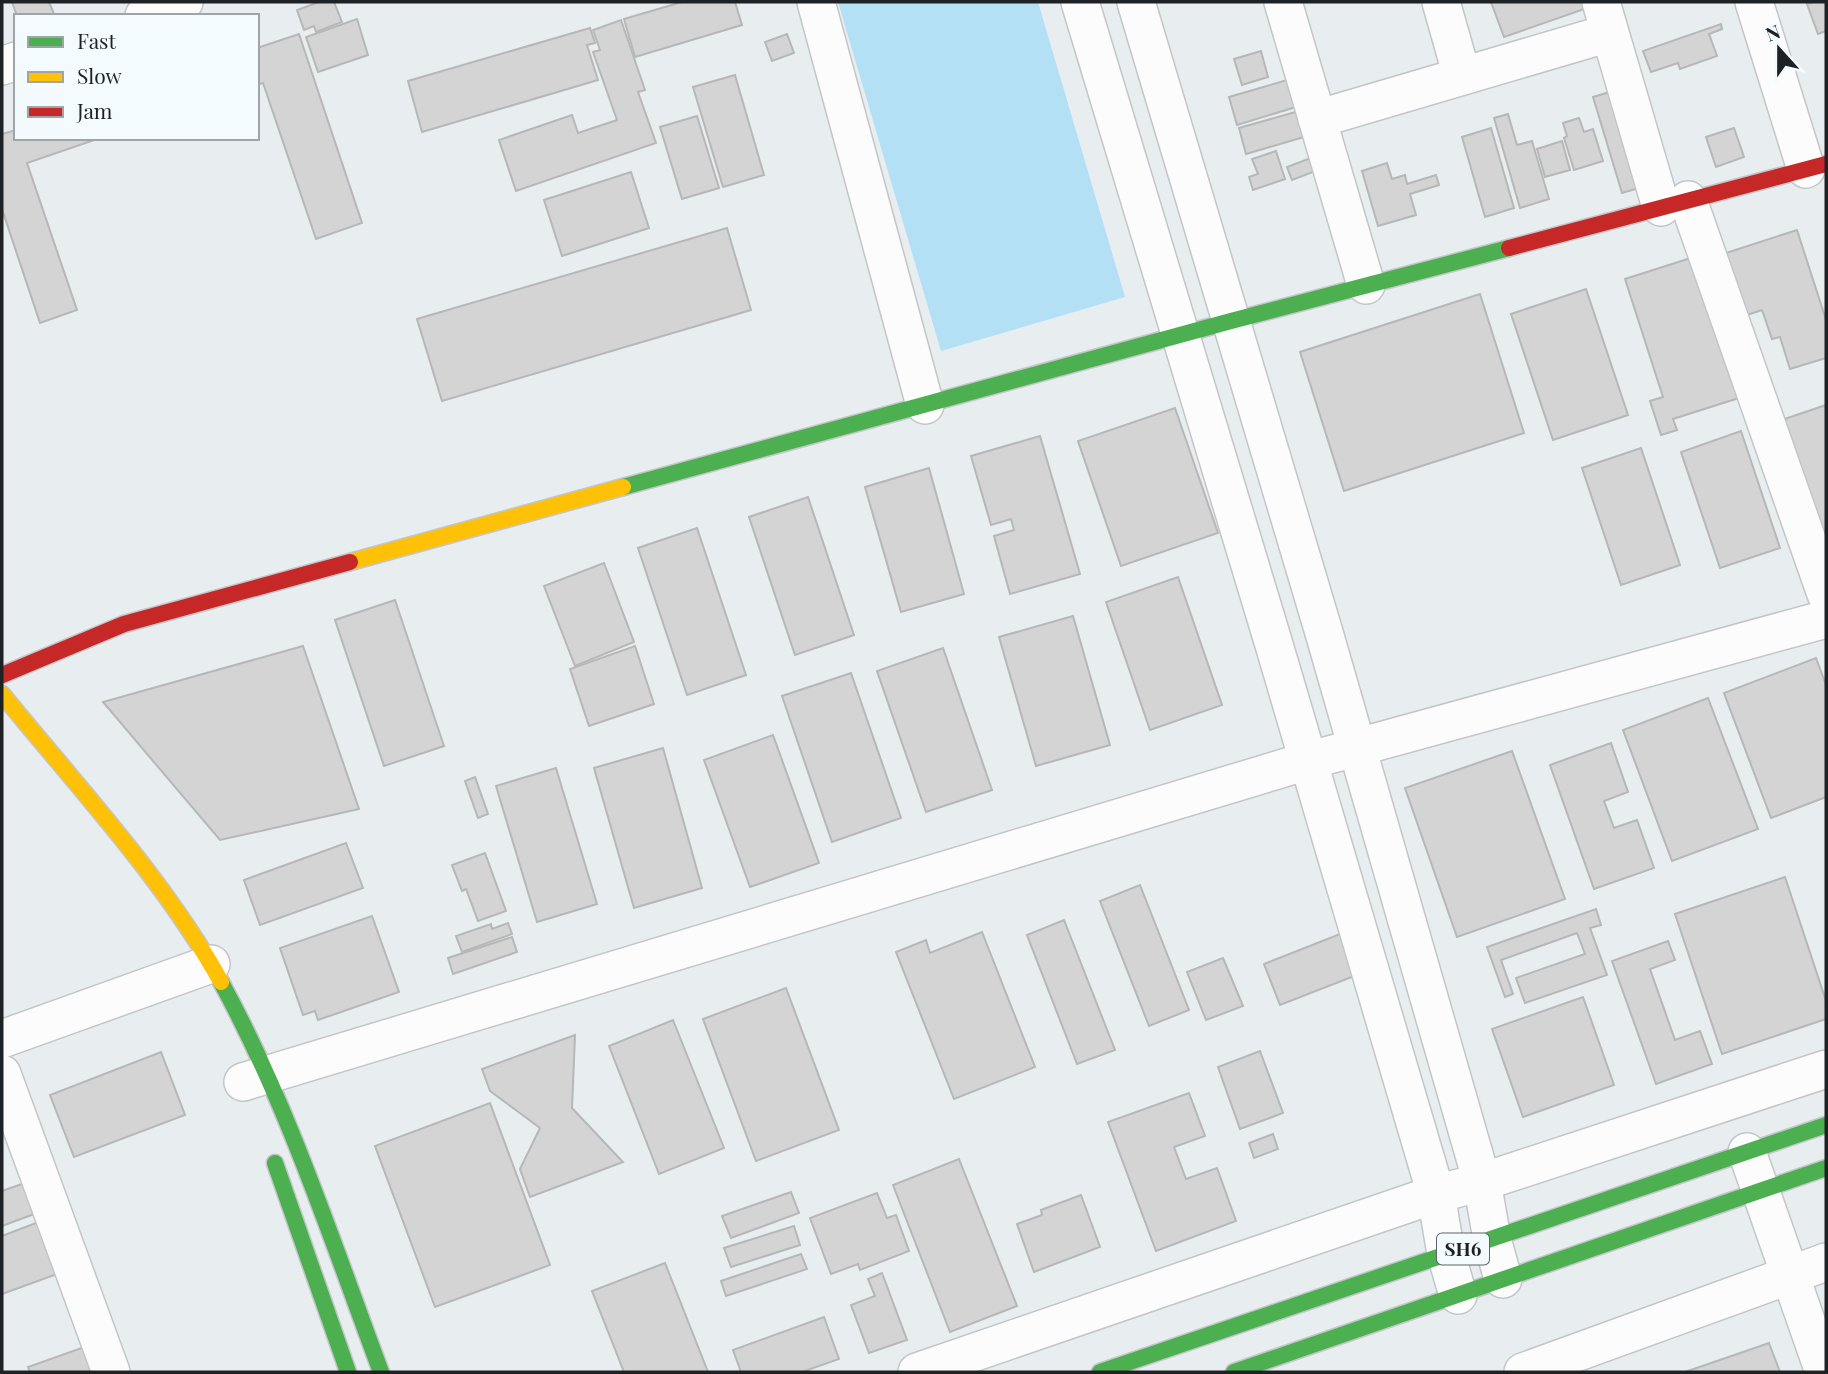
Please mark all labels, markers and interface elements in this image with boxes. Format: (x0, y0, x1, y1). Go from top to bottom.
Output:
legend (14, 14, 259, 140)
north arrow (1744, 14, 1814, 84)
text: N (1761, 18, 1784, 47)
text: Fast (77, 26, 116, 54)
text: Slow (77, 61, 122, 89)
text: Jam (76, 96, 113, 124)
road number: SH6 (1437, 1233, 1489, 1264)

